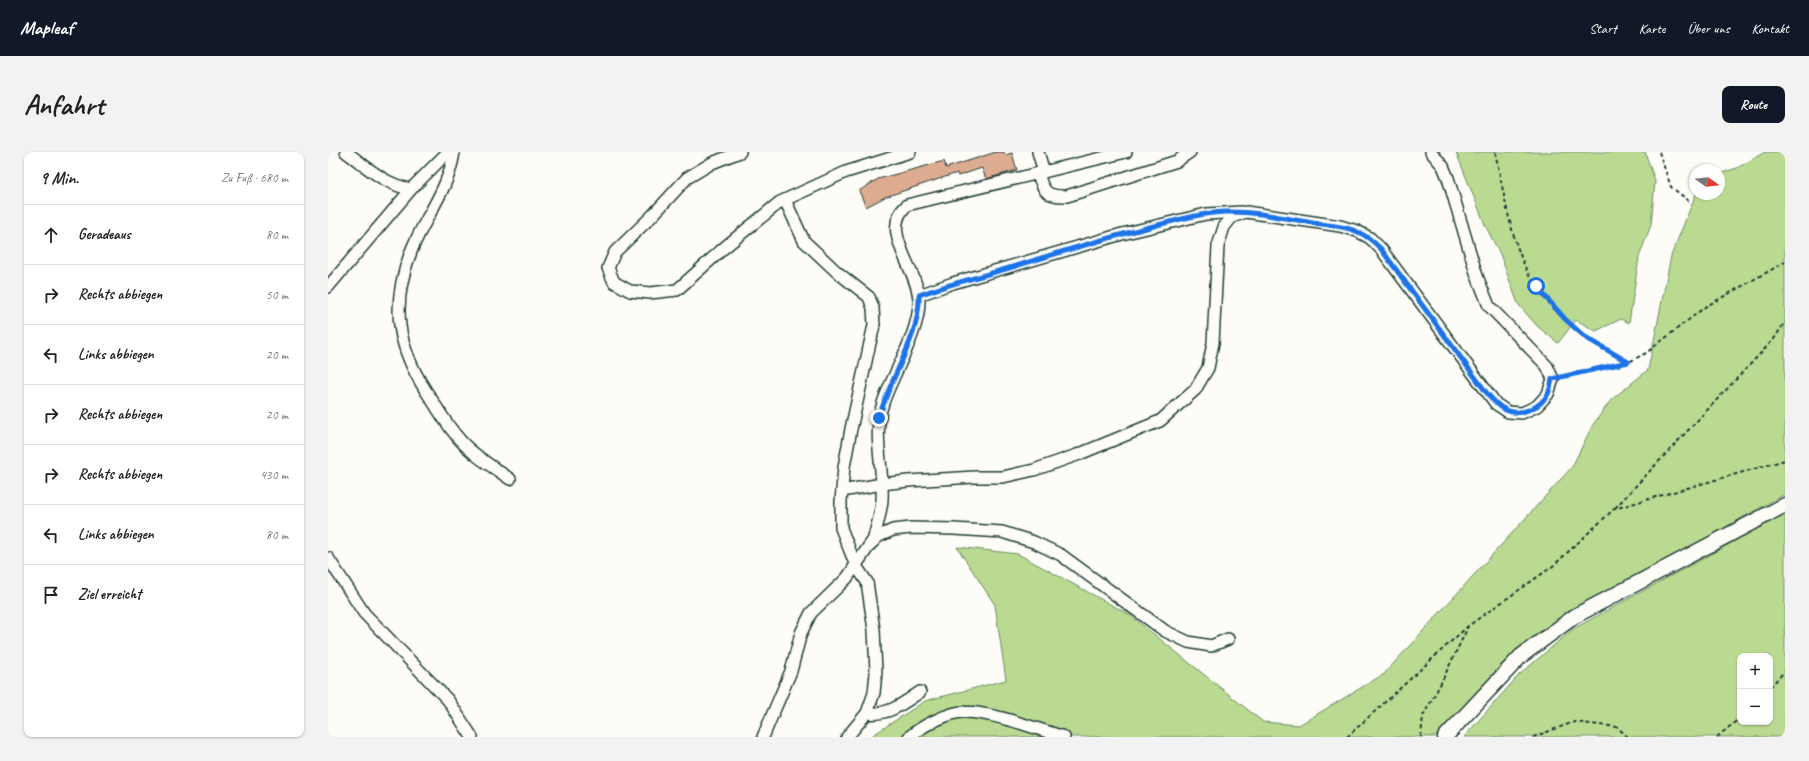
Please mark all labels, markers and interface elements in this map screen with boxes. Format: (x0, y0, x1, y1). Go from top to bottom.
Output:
text: Mapleaf (20, 16, 73, 40)
text: Start (1589, 20, 1617, 37)
text: Karte (1639, 20, 1665, 37)
text: Über uns (1687, 20, 1729, 37)
text: Kontakt (1751, 20, 1789, 37)
button: Route (1722, 86, 1785, 123)
text: Anfahrt (24, 87, 104, 122)
north arrow (1689, 164, 1725, 200)
text: 9 Min. (40, 168, 79, 189)
text: Zu Fuß · 680 m (221, 170, 288, 186)
icon: ahead (40, 224, 62, 246)
text: Geradeaus (78, 225, 131, 244)
text: 80 m (266, 227, 288, 243)
route start (1527, 277, 1545, 295)
icon: right (40, 284, 62, 306)
text: Rechts abbiegen (78, 285, 162, 304)
text: 50 m (266, 287, 288, 303)
icon: left (40, 344, 62, 366)
text: Links abbiegen (78, 345, 154, 364)
text: 20 m (266, 347, 288, 363)
icon: right (40, 404, 62, 426)
text: Rechts abbiegen (78, 405, 162, 424)
text: 20 m (266, 407, 288, 423)
route end (870, 409, 888, 427)
icon: right (40, 464, 62, 486)
text: Rechts abbiegen (78, 465, 162, 484)
text: 430 m (260, 467, 288, 483)
icon: left (40, 524, 62, 546)
text: Links abbiegen (78, 525, 154, 544)
text: 80 m (266, 527, 288, 543)
icon: arrive (40, 584, 62, 606)
text: Ziel erreicht (78, 585, 141, 604)
map controls (1737, 653, 1773, 725)
button: + (1737, 653, 1773, 689)
button: − (1737, 689, 1773, 725)

